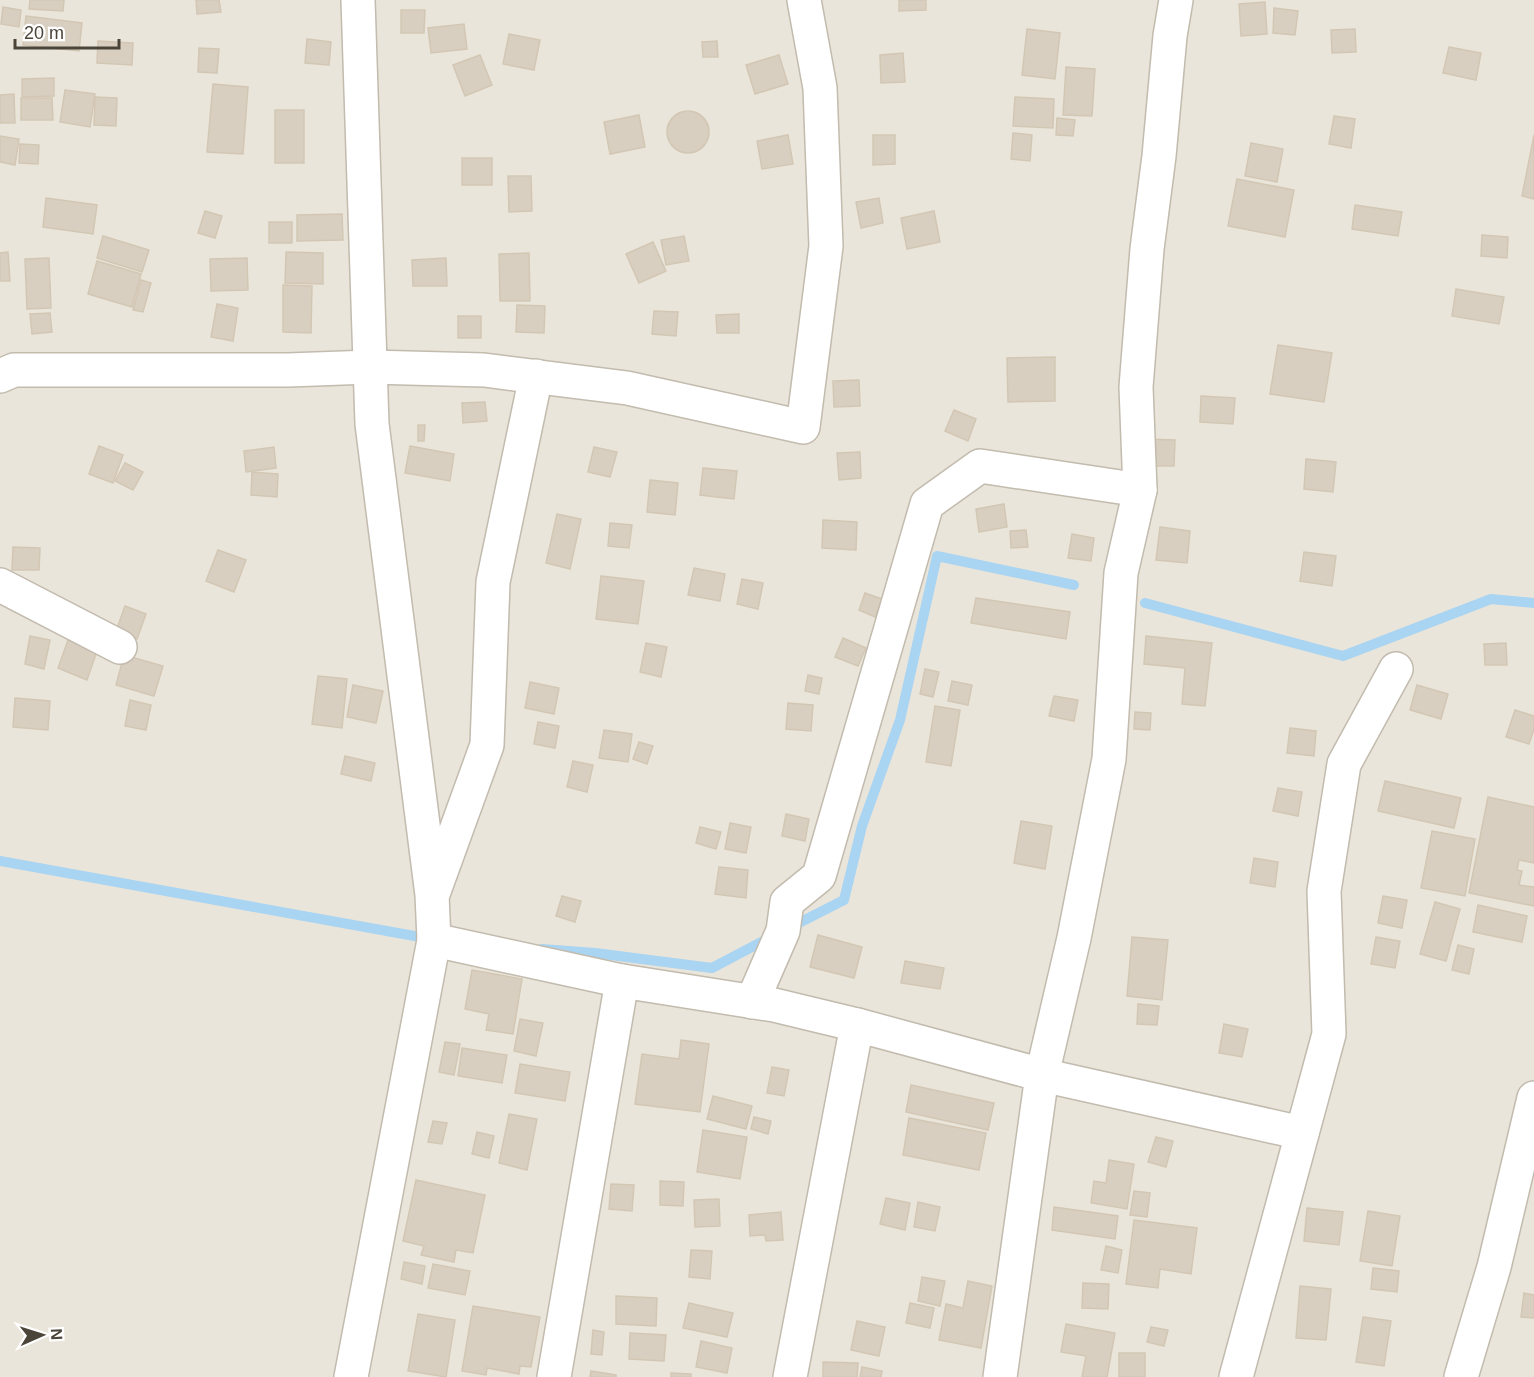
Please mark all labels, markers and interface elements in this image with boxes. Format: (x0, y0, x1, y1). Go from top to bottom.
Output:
scale bar (15, 12, 118, 50)
text: 20 m (24, 23, 64, 43)
north arrow (12, 1305, 72, 1365)
text: N (48, 1328, 65, 1340)

